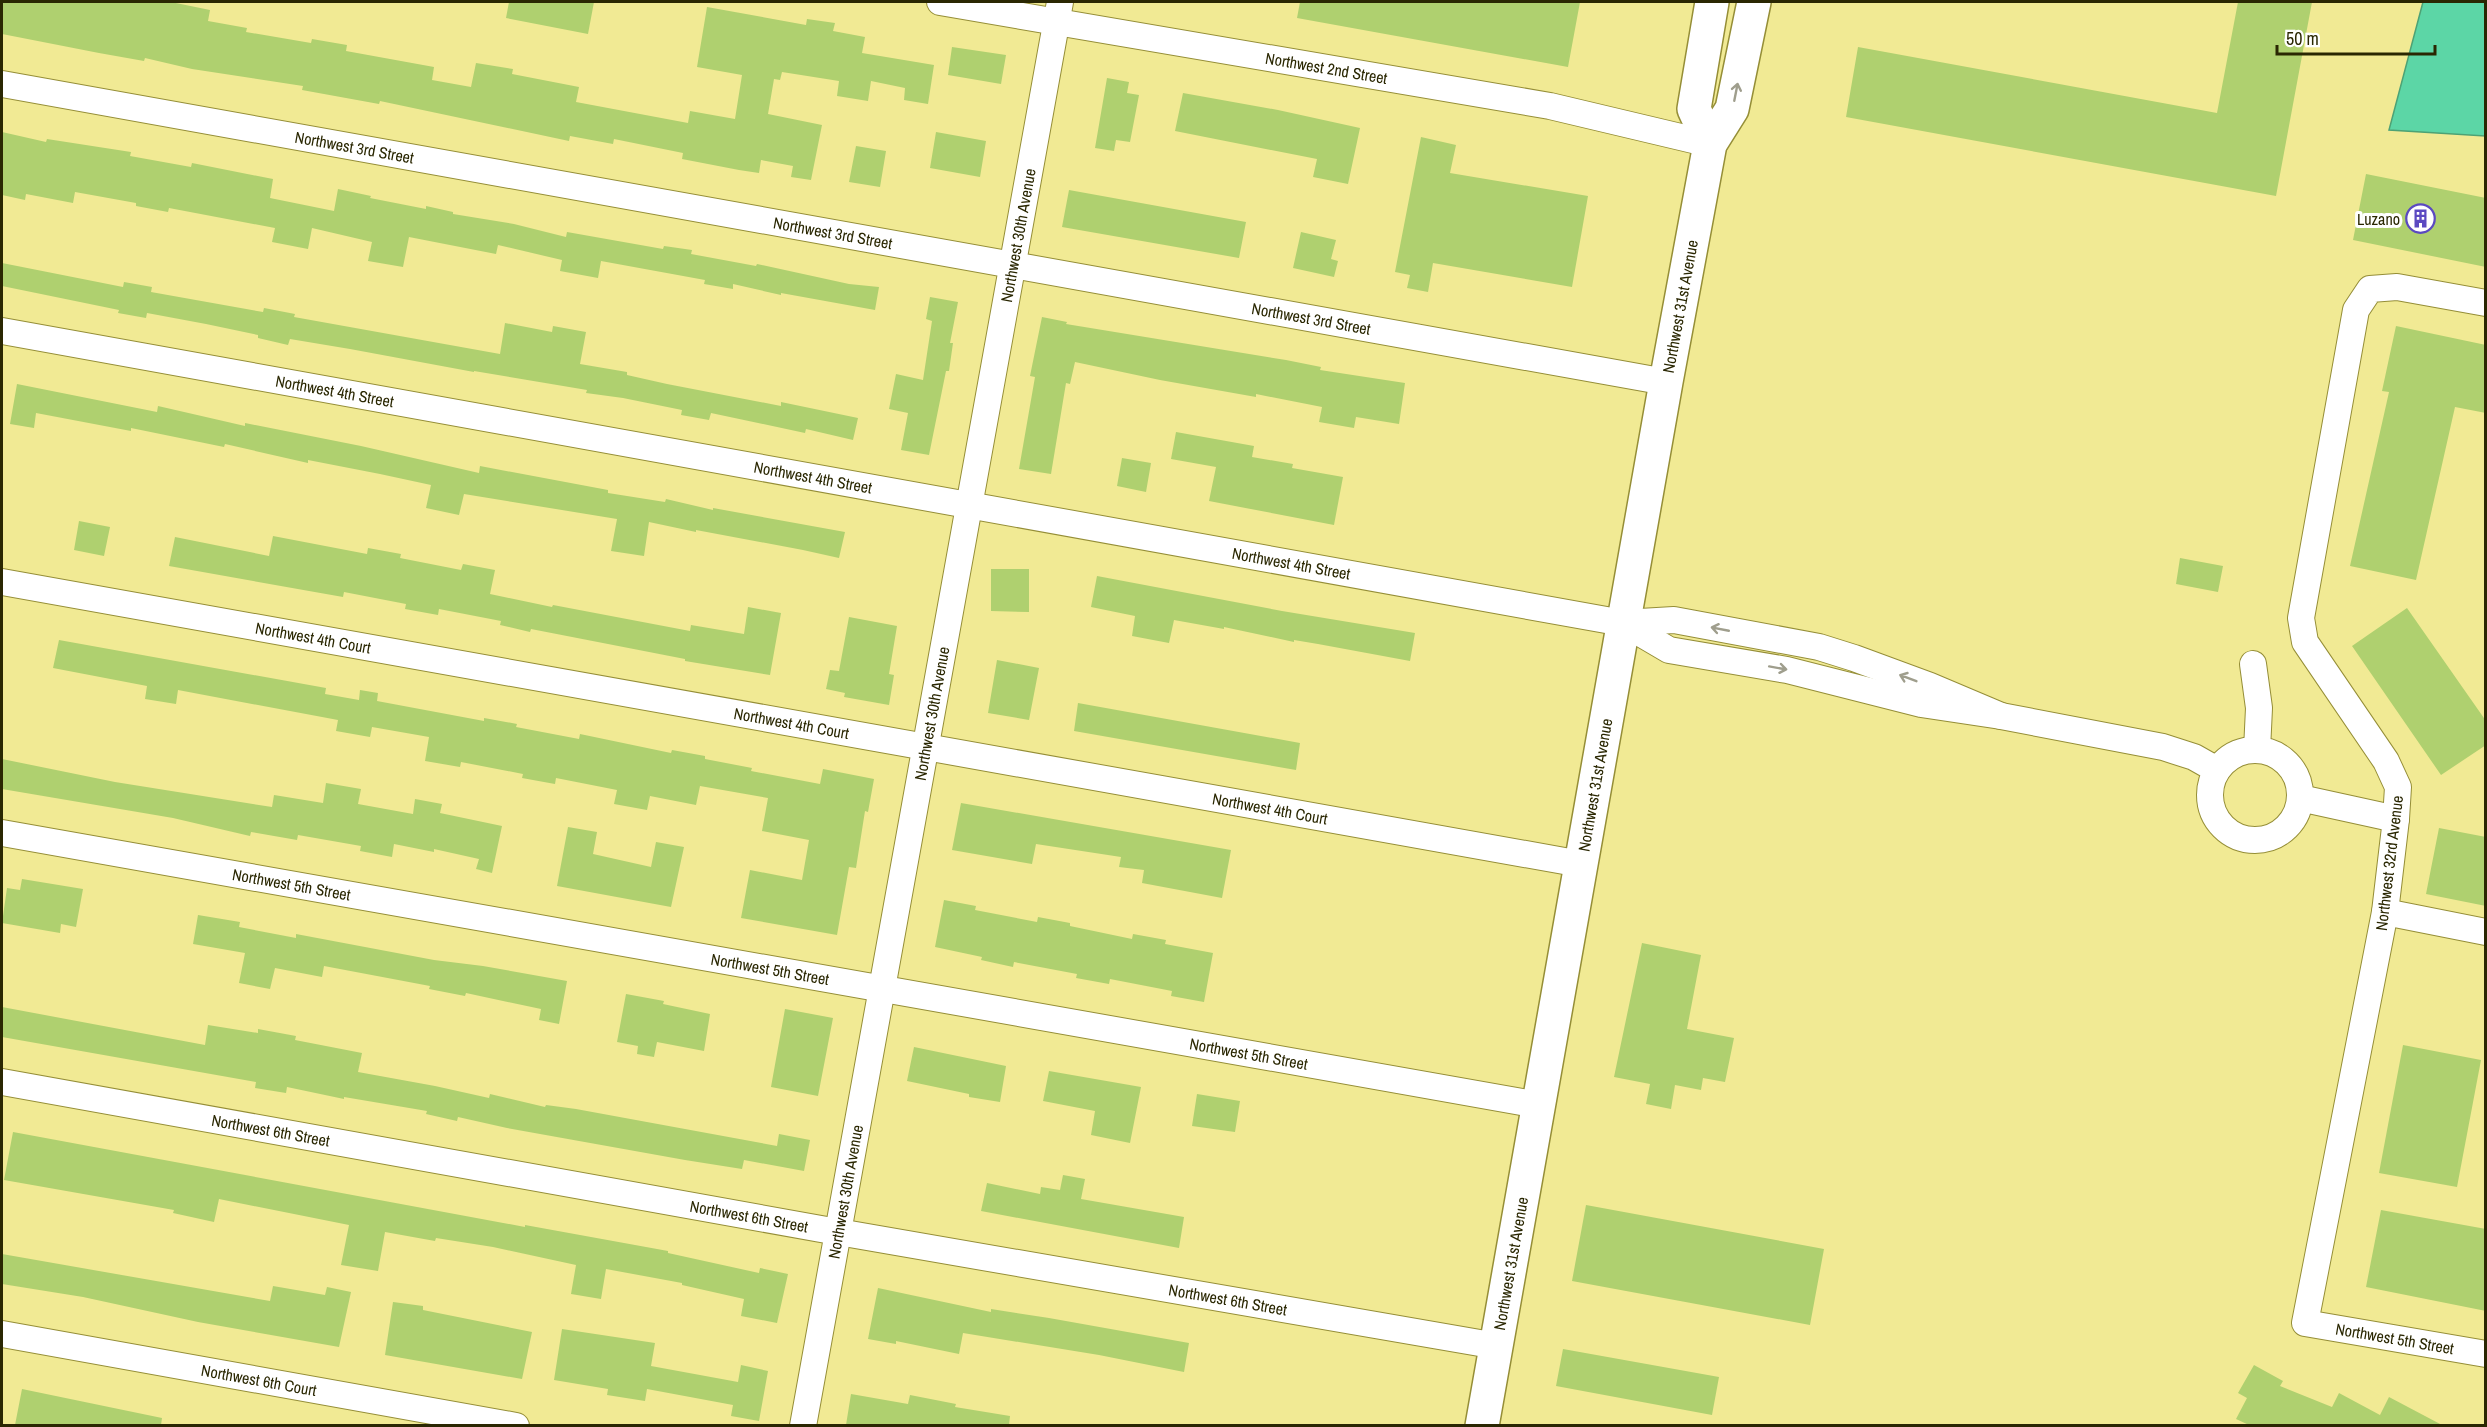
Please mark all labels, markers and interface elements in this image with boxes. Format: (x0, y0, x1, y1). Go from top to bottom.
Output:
scale bar (2277, 18, 2434, 56)
text: 50 m (2286, 26, 2319, 51)
street label: Northwest 2nd Street (1264, 47, 1389, 89)
one-way arrow (1730, 83, 1742, 102)
street label: Northwest 3rd Street (293, 126, 416, 169)
street label: Northwest 30th Avenue (995, 167, 1041, 304)
building icon: Luzano (2405, 203, 2437, 235)
place label: Luzano (2357, 208, 2400, 230)
street label: Northwest 3rd Street (772, 211, 894, 254)
street label: Northwest 31st Avenue (1657, 238, 1703, 375)
street label: Northwest 3rd Street (1250, 297, 1373, 340)
street label: Northwest 4th Street (274, 369, 396, 412)
street label: Northwest 4th Street (752, 456, 874, 499)
street label: Northwest 4th Street (1230, 542, 1352, 585)
street label: Northwest 4th Court (254, 616, 373, 659)
one-way arrow (1711, 623, 1730, 634)
street label: Northwest 30th Avenue (909, 645, 954, 782)
one-way arrow (1768, 663, 1787, 674)
one-way arrow (1899, 672, 1918, 683)
street label: Northwest 4th Court (732, 702, 851, 744)
street label: Northwest 31st Avenue (1572, 717, 1618, 853)
street label: Northwest 4th Court (1211, 787, 1330, 830)
street label: Northwest 32rd Avenue (2370, 794, 2408, 932)
street label: Northwest 5th Street (231, 863, 353, 906)
street label: Northwest 5th Street (709, 948, 831, 990)
street label: Northwest 5th Street (1188, 1032, 1310, 1075)
street label: Northwest 6th Street (210, 1109, 332, 1152)
street label: Northwest 30th Avenue (822, 1123, 868, 1260)
street label: Northwest 6th Street (688, 1195, 810, 1238)
street label: Northwest 31st Avenue (1488, 1195, 1533, 1332)
street label: Northwest 6th Street (1167, 1278, 1289, 1321)
street label: Northwest 5th Street (2334, 1317, 2456, 1359)
street label: Northwest 6th Court (200, 1359, 319, 1401)

